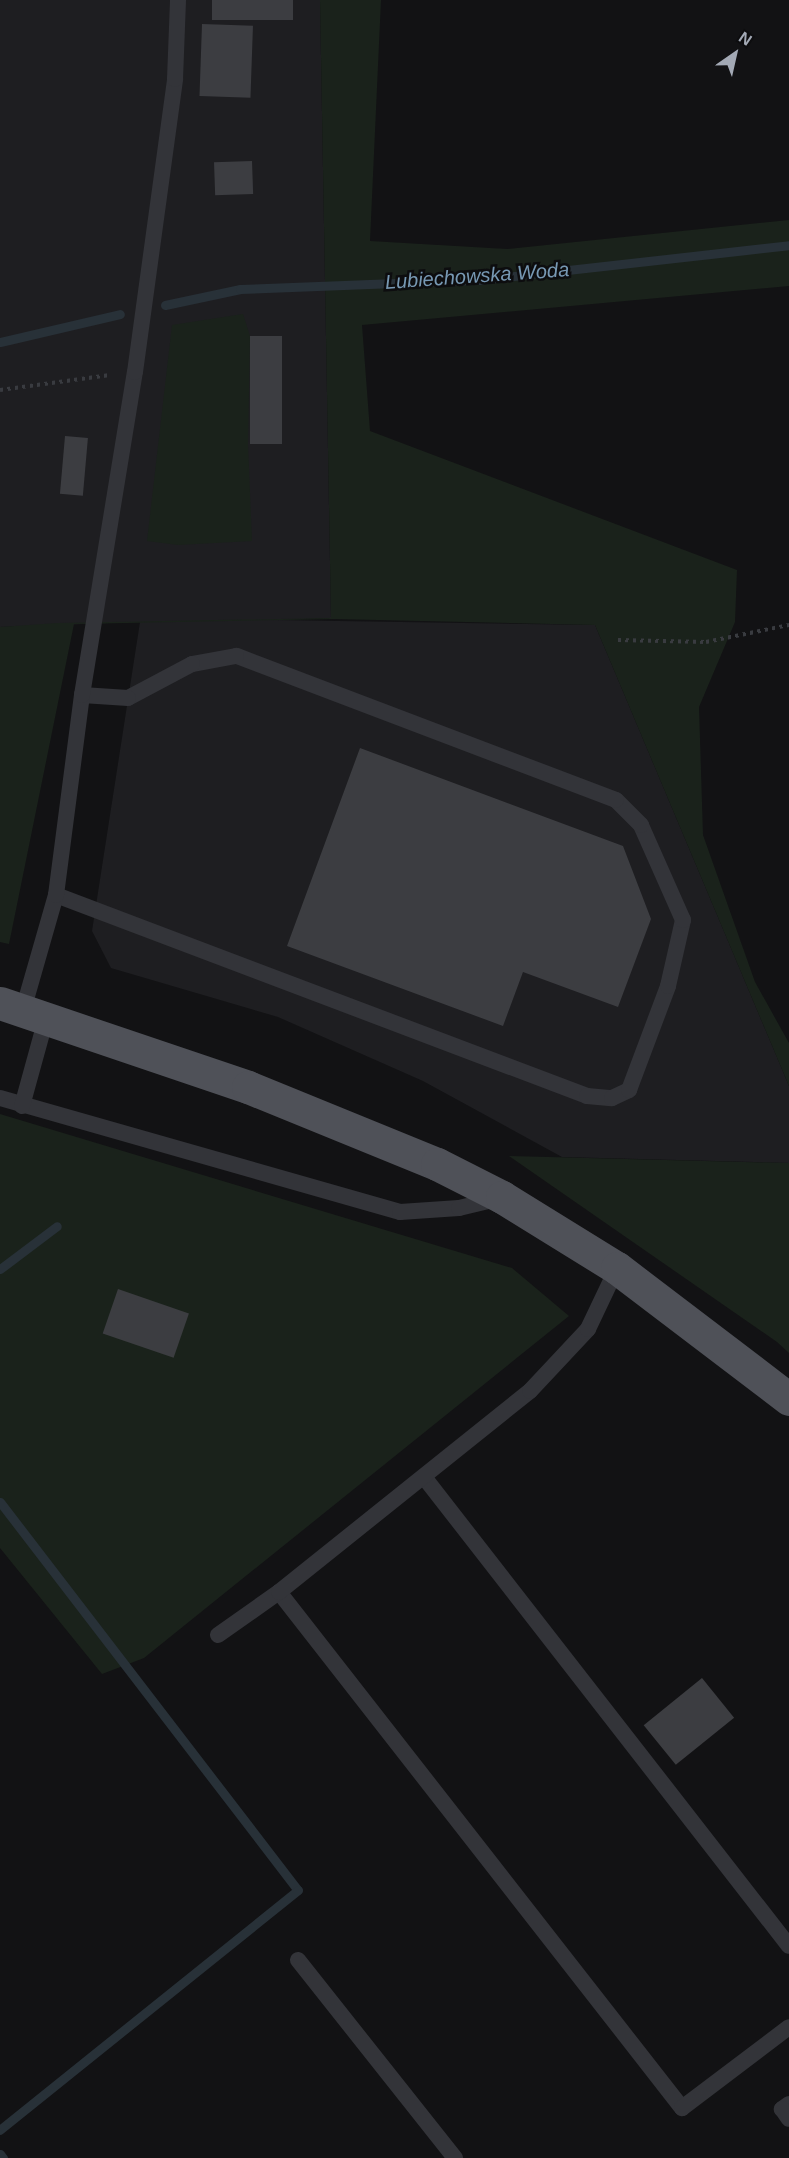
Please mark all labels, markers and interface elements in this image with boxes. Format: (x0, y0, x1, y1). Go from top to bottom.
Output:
north arrow (705, 24, 765, 84)
text: N (736, 28, 755, 49)
water label: Lubiechowska Woda (384, 258, 570, 294)

